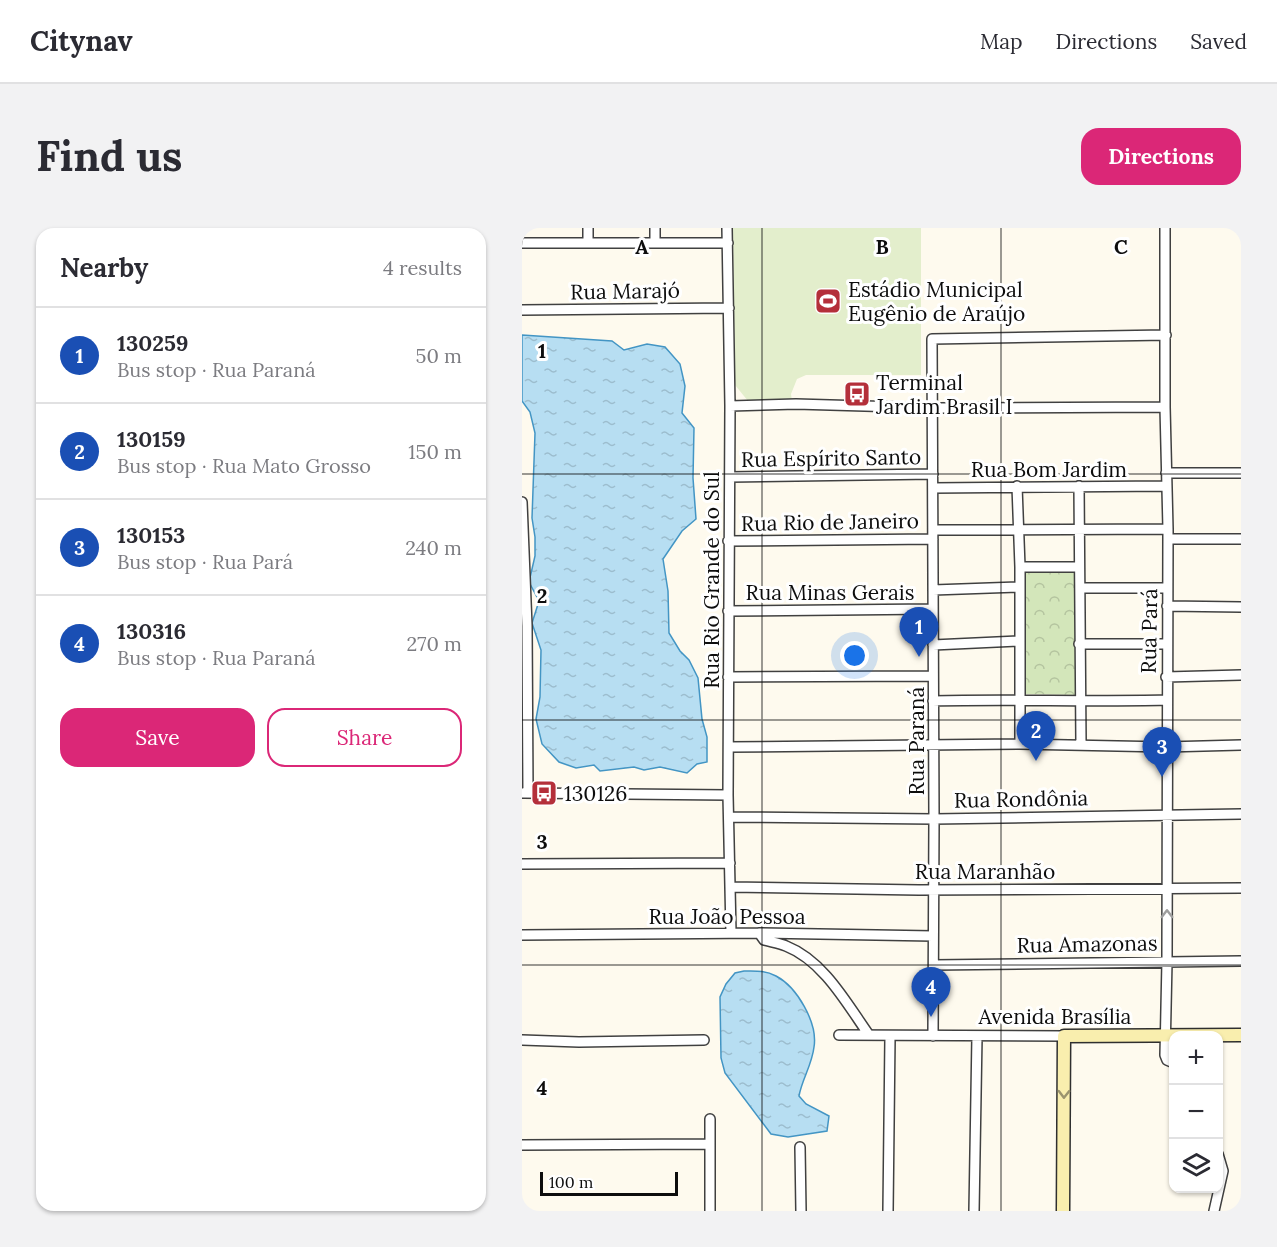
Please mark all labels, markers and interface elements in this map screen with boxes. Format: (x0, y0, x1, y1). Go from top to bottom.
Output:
text: Citynav (30, 23, 133, 59)
text: Map (980, 28, 1023, 55)
text: Directions (1056, 28, 1157, 55)
text: Saved (1190, 28, 1247, 55)
button: Directions (1081, 128, 1241, 185)
text: Find us (36, 129, 182, 183)
text: A (635, 234, 649, 259)
text: B (875, 234, 889, 259)
text: C (1114, 234, 1128, 259)
text: Nearby (60, 251, 148, 284)
text: 4 results (383, 255, 462, 280)
place label: Estádio Municipal Eugênio de Araújo (848, 276, 1025, 327)
street label: Rua Marajó (570, 277, 680, 305)
sports icon: Estádio Municipal Eugênio de Araújo (813, 286, 843, 316)
text: 130259 (117, 329, 189, 357)
text: 1 (538, 338, 546, 363)
text: 1 (75, 343, 84, 368)
text: 50 m (416, 343, 462, 368)
text: Bus stop · Rua Paraná (117, 357, 316, 382)
place label: Terminal Jardim Brasil I (875, 369, 1013, 420)
bus stop icon: Terminal Jardim Brasil I (842, 379, 872, 409)
text: 130159 (117, 425, 186, 453)
text: 2 (74, 439, 85, 464)
text: 150 m (408, 439, 462, 464)
street label: Rua Espírito Santo (741, 443, 921, 473)
text: Bus stop · Rua Mato Grosso (117, 453, 371, 478)
street label: Rua Bom Jardim (971, 456, 1127, 483)
street label: Rua Rio Grande do Sul (698, 471, 725, 689)
street label: Rua Rio de Janeiro (741, 507, 919, 537)
text: 130153 (117, 521, 185, 549)
text: 3 (74, 535, 85, 560)
text: 240 m (405, 535, 462, 560)
text: Bus stop · Rua Pará (117, 549, 293, 574)
street label: Rua Minas Gerais (746, 579, 914, 606)
text: 2 (537, 583, 547, 608)
street label: Rua Pará (1135, 588, 1163, 674)
pin: 1 (900, 608, 938, 657)
text: 130316 (117, 617, 186, 645)
text: 4 (74, 631, 85, 656)
text: 270 m (406, 631, 462, 656)
your location (840, 641, 869, 670)
text: Bus stop · Rua Paraná (117, 645, 316, 670)
street label: Rua Paraná (903, 686, 930, 795)
button: Save (60, 708, 255, 767)
button: Share (267, 708, 462, 767)
pin: 2 (1016, 712, 1056, 761)
pin: 3 (1142, 728, 1182, 777)
bus stop icon: 130126 (529, 778, 559, 808)
place label: 130126 (564, 780, 627, 807)
street label: Rua Rondônia (954, 784, 1089, 814)
text: 3 (536, 829, 548, 854)
street label: Rua Maranhão (915, 858, 1055, 885)
street label: Rua João Pessoa (648, 903, 806, 930)
one-way arrow (1161, 909, 1173, 918)
street label: Rua Amazonas (1016, 929, 1158, 959)
pin: 4 (912, 968, 950, 1017)
street label: Avenida Brasília (978, 1003, 1132, 1030)
map controls (1169, 1031, 1223, 1193)
button: + (1169, 1031, 1223, 1085)
text: 4 (537, 1075, 548, 1100)
button: − (1169, 1085, 1223, 1139)
one-way arrow (1057, 1090, 1070, 1099)
button: layers (1169, 1139, 1223, 1193)
scale bar (540, 1169, 678, 1196)
text: 100 m (549, 1172, 593, 1192)

